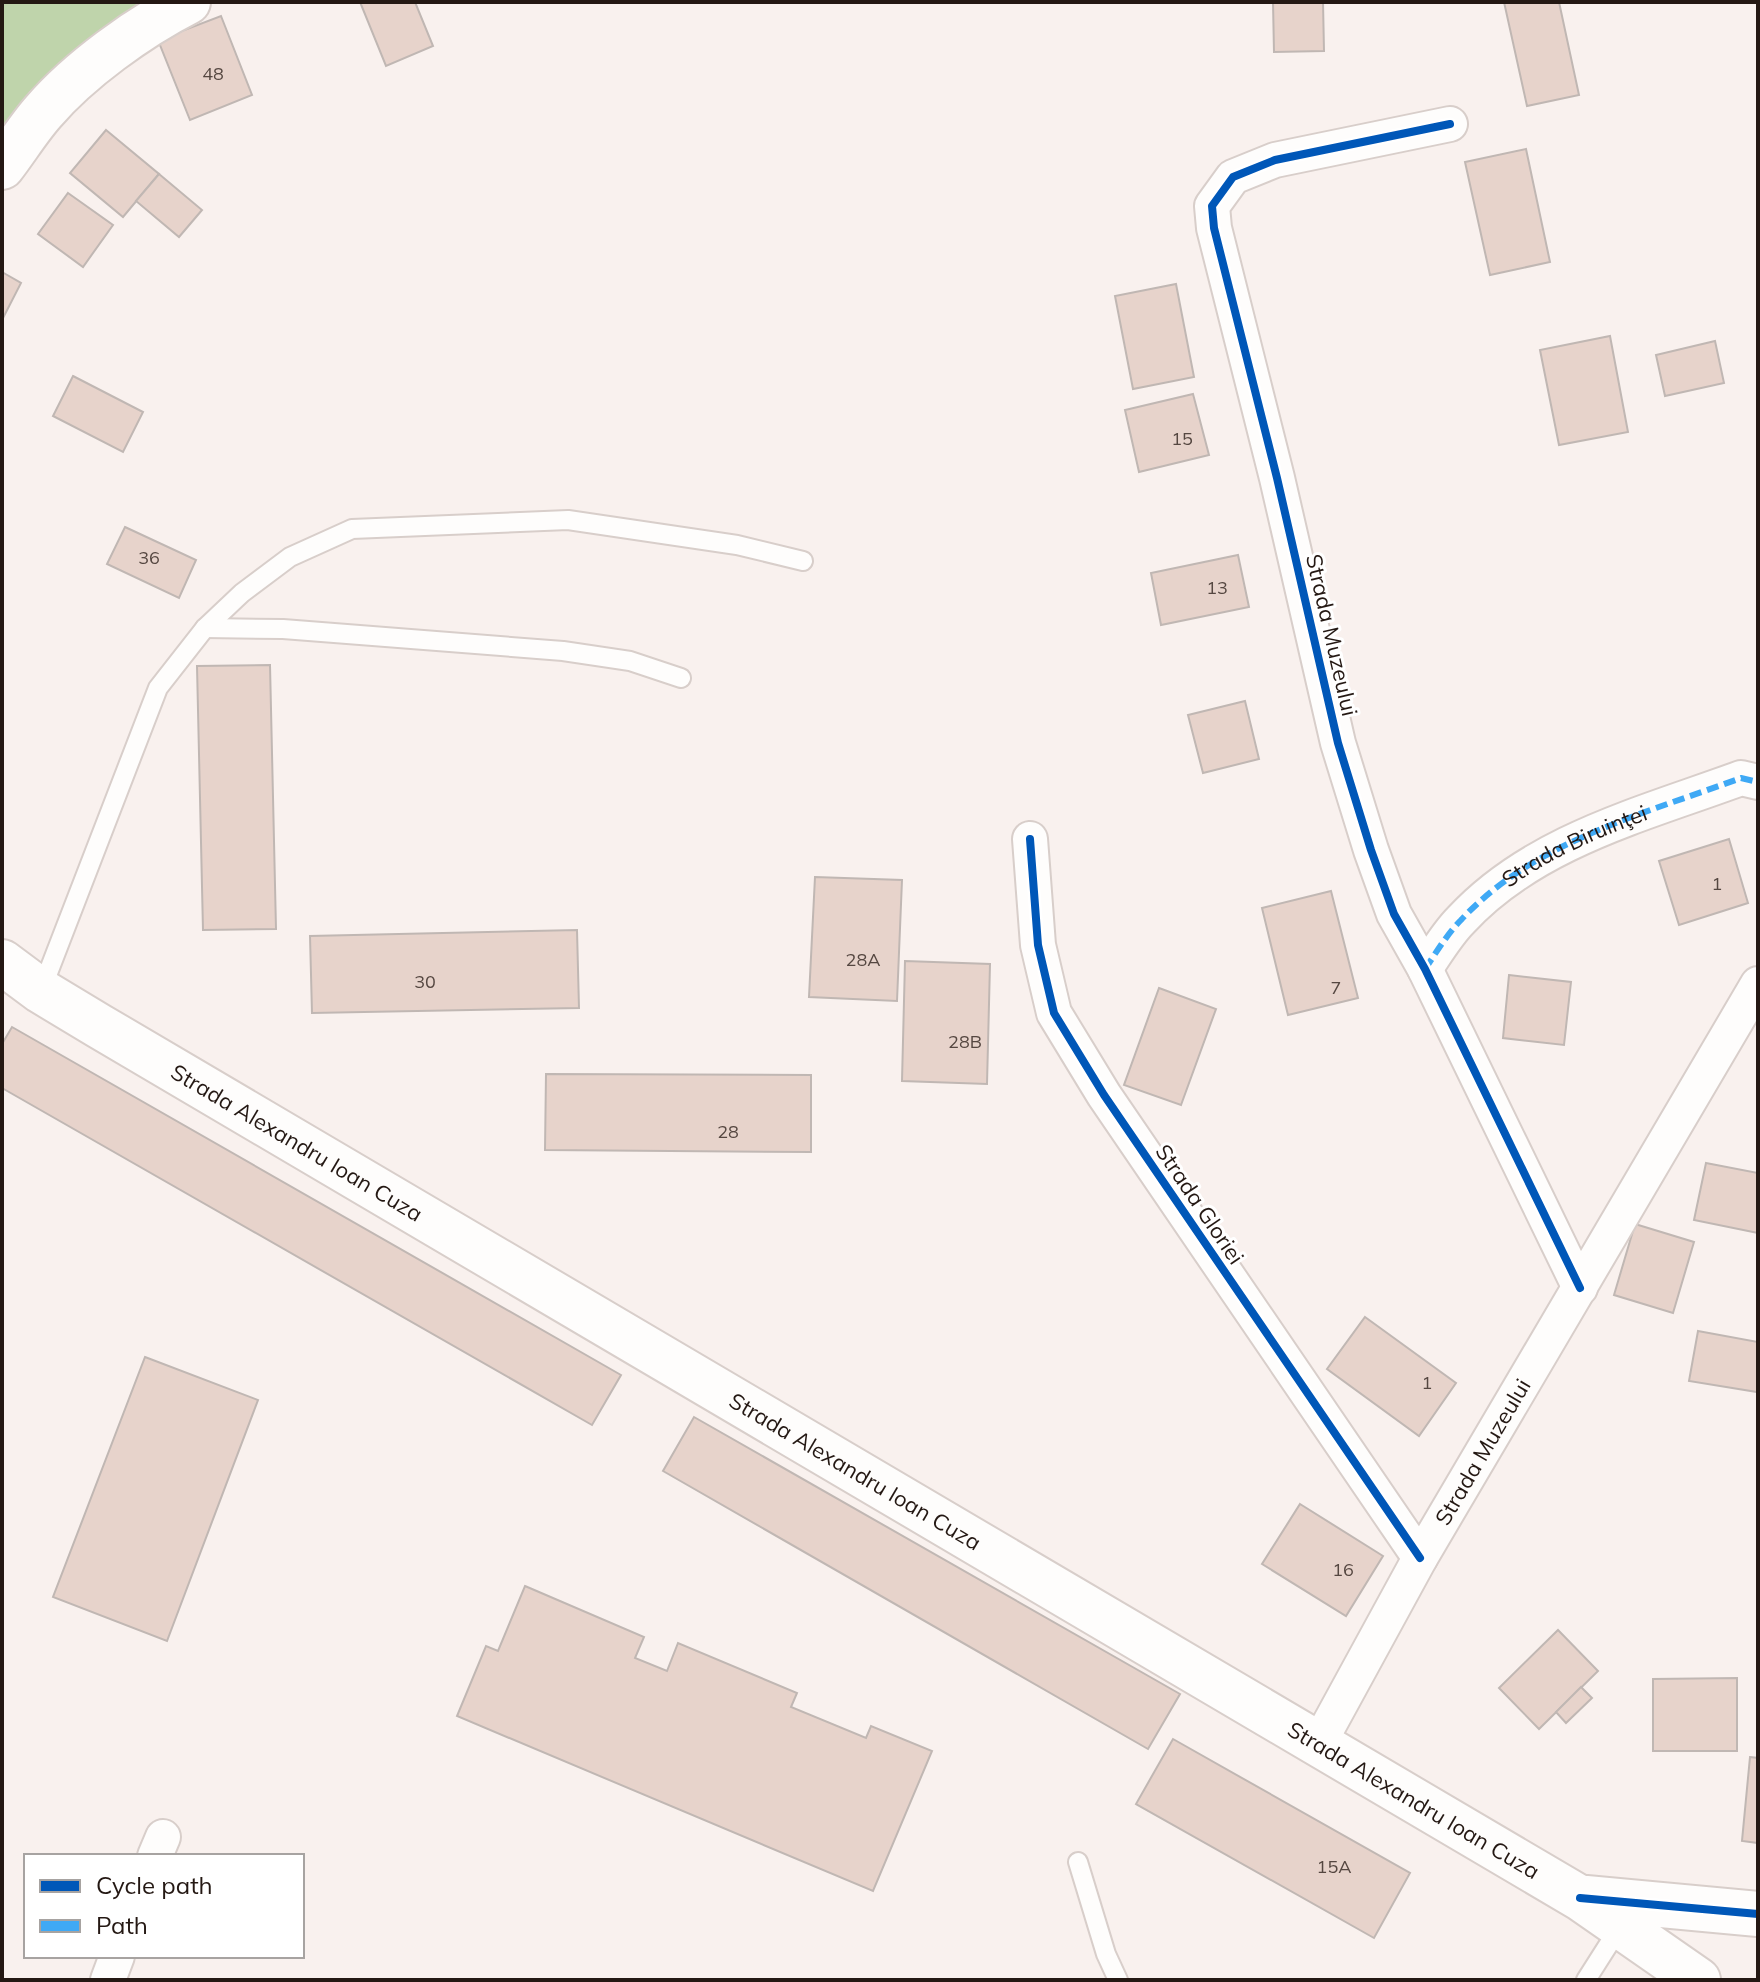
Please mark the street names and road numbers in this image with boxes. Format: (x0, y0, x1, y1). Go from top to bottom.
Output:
street label: Strada Muzeului (1300, 551, 1364, 719)
street label: Strada Biruinţei (1496, 799, 1651, 893)
street label: Strada Alexandru Ioan Cuza (166, 1058, 428, 1228)
street label: Strada Gloriei (1150, 1139, 1250, 1269)
street label: Strada Muzeului (1429, 1373, 1537, 1530)
street label: Strada Alexandru Ioan Cuza (724, 1386, 986, 1556)
street label: Strada Alexandru Ioan Cuza (1283, 1715, 1545, 1885)

